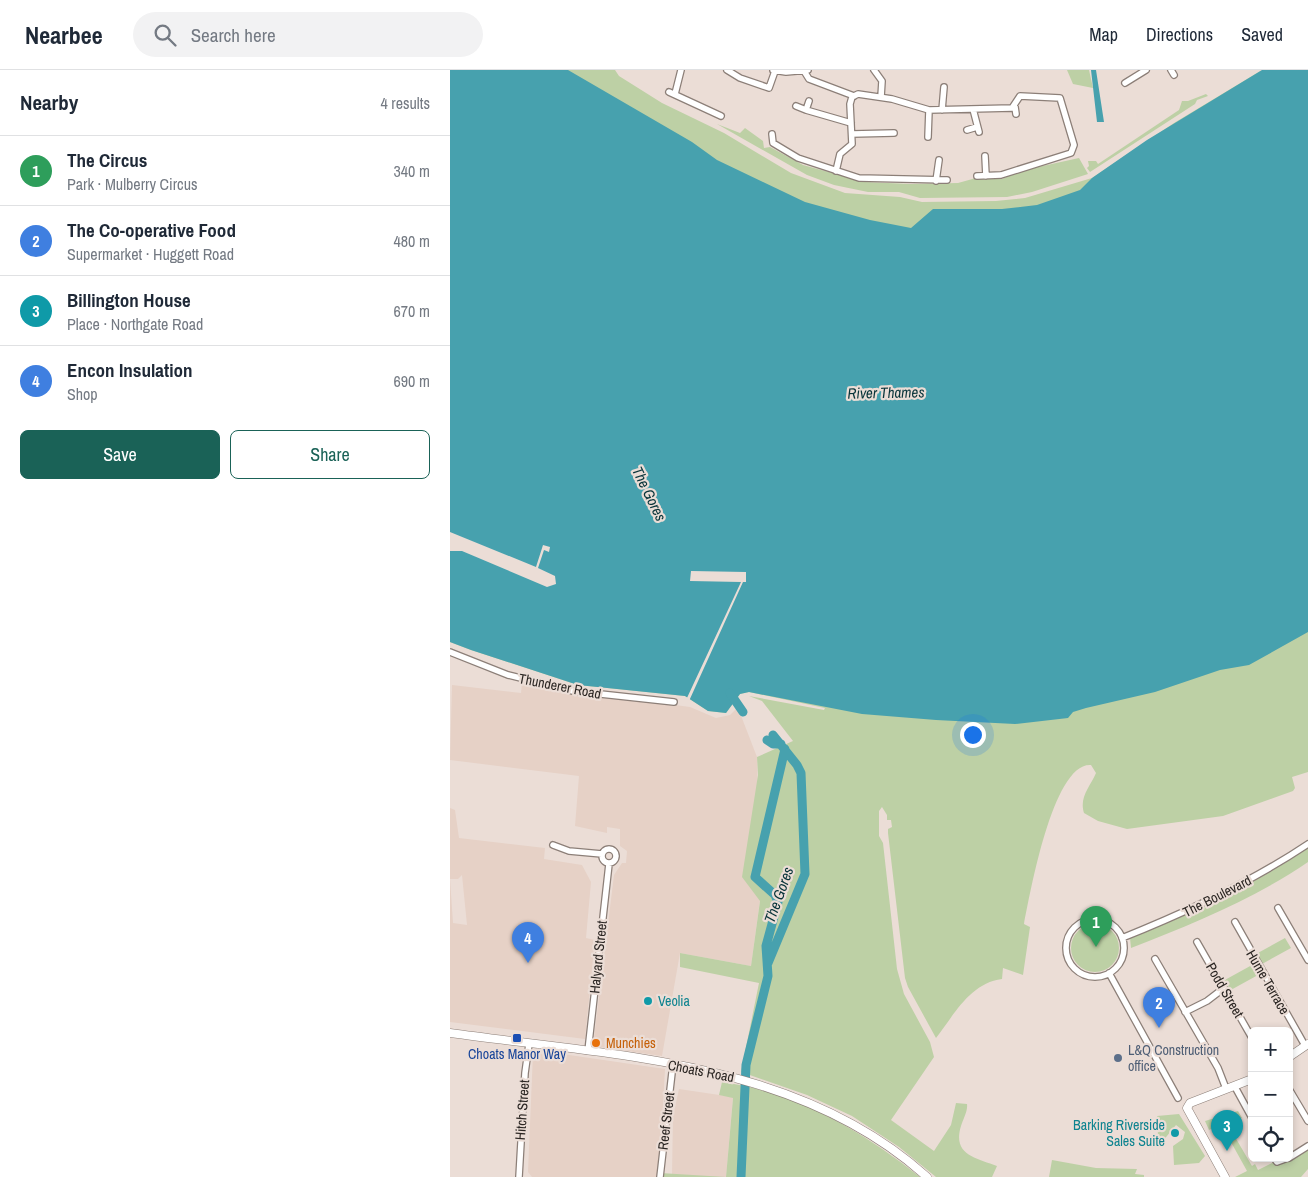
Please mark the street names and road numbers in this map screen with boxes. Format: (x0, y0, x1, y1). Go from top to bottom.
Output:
street label: Thunderer Road (517, 669, 603, 703)
street label: The Boulevard (1180, 871, 1254, 921)
street label: Halyard Street (585, 920, 611, 994)
street label: Hume Terrace (1242, 946, 1294, 1018)
street label: Podd Street (1202, 959, 1248, 1021)
street label: Choats Road (666, 1056, 736, 1086)
street label: Hitch Street (511, 1079, 533, 1141)
street label: Reef Street (654, 1091, 678, 1151)

